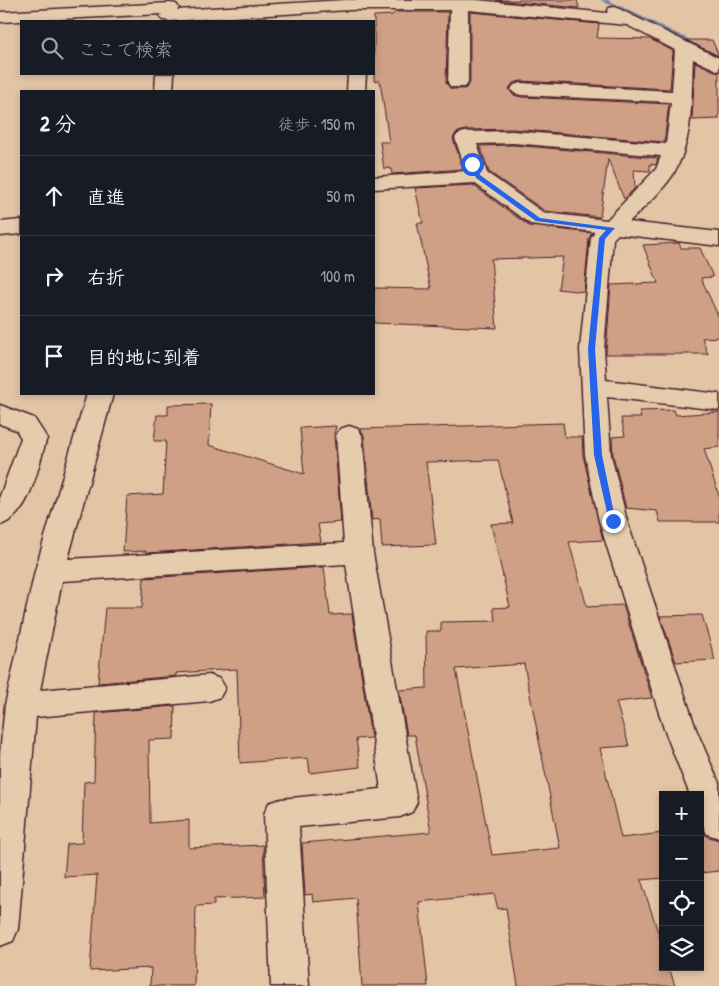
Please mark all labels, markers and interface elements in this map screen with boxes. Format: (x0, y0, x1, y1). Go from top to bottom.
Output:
search box (20, 20, 375, 75)
icon: search (38, 34, 66, 62)
text: ここで検索 (78, 36, 173, 62)
text: 2 分 (40, 109, 76, 138)
text: 徒歩 · 150 m (278, 113, 355, 135)
route start (461, 153, 484, 176)
icon: ahead (40, 182, 68, 210)
text: 直進 (87, 184, 125, 210)
text: 50 m (327, 185, 355, 207)
icon: right (40, 262, 68, 290)
text: 右折 (87, 264, 125, 290)
text: 100 m (320, 265, 355, 287)
icon: arrive (40, 342, 68, 370)
text: 目的地に到着 (87, 344, 201, 370)
route end (602, 510, 625, 533)
map controls (659, 791, 704, 971)
button: + (659, 791, 704, 836)
button: − (659, 836, 704, 881)
button: locate (659, 881, 704, 926)
button: layers (659, 926, 704, 971)

